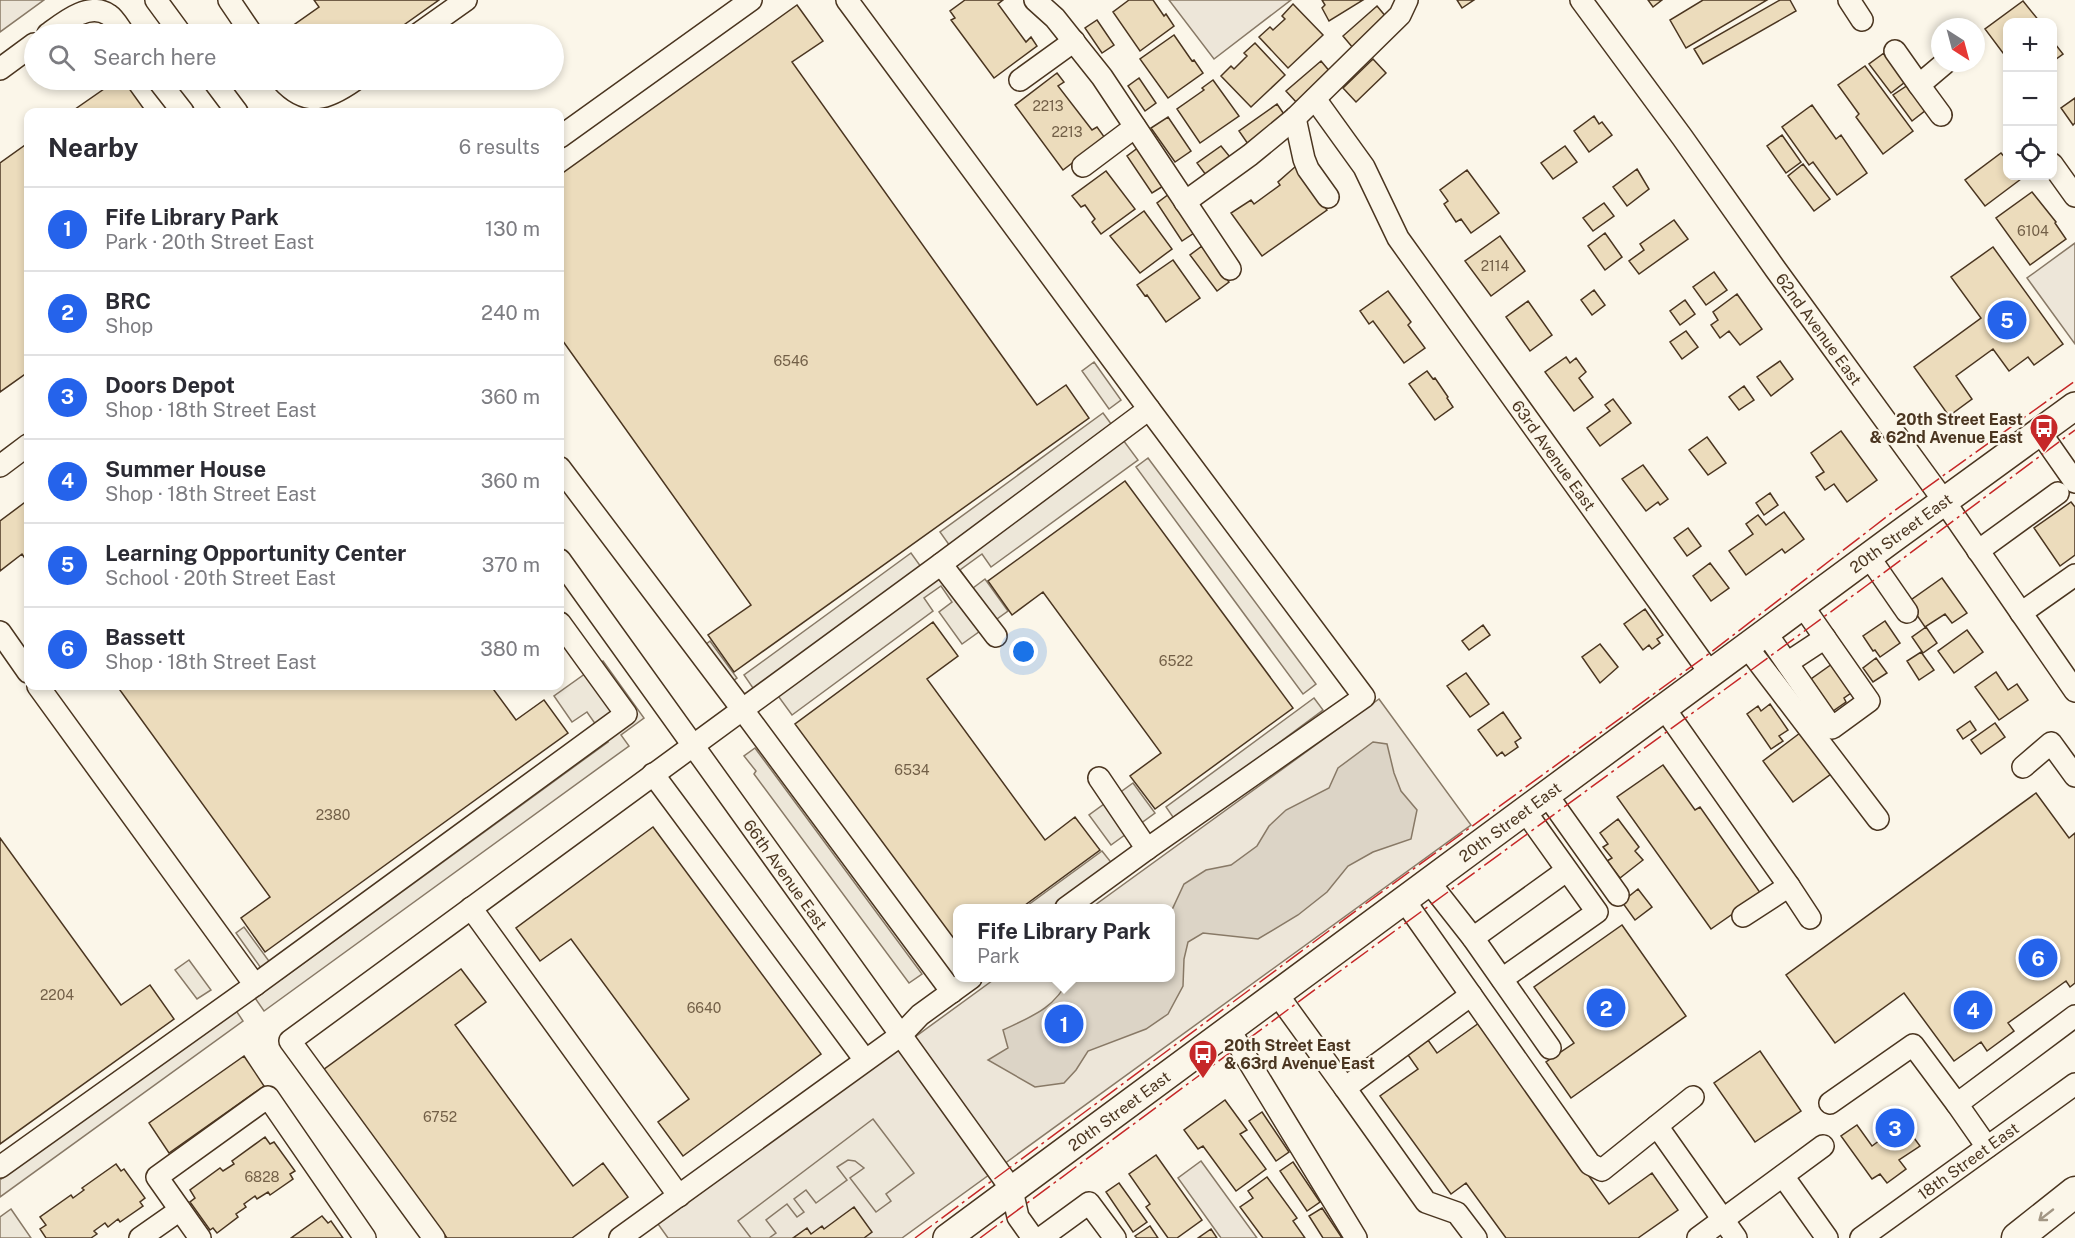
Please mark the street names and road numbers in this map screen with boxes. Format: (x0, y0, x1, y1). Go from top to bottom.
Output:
street label: 62nd Avenue East (1772, 269, 1866, 389)
street label: 63rd Avenue East (1508, 397, 1600, 514)
street label: 20th Street East (1846, 489, 1956, 577)
street label: 20th Street East (1455, 778, 1565, 866)
street label: 66th Avenue East (740, 816, 831, 933)
street label: 20th Street East (1064, 1067, 1174, 1155)
street label: 18th Street East (1914, 1118, 2022, 1204)

